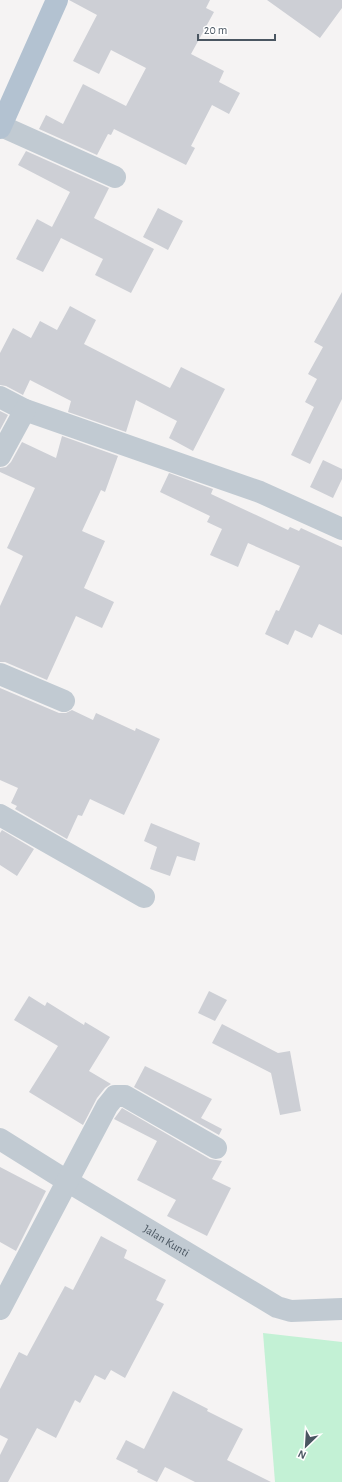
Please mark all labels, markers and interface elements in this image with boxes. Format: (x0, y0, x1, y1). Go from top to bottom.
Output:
scale bar (198, 16, 275, 42)
text: 20 m (204, 24, 227, 36)
street label: Jalan Kunti (141, 1222, 191, 1259)
north arrow (286, 1426, 326, 1466)
text: N (296, 1448, 308, 1461)

